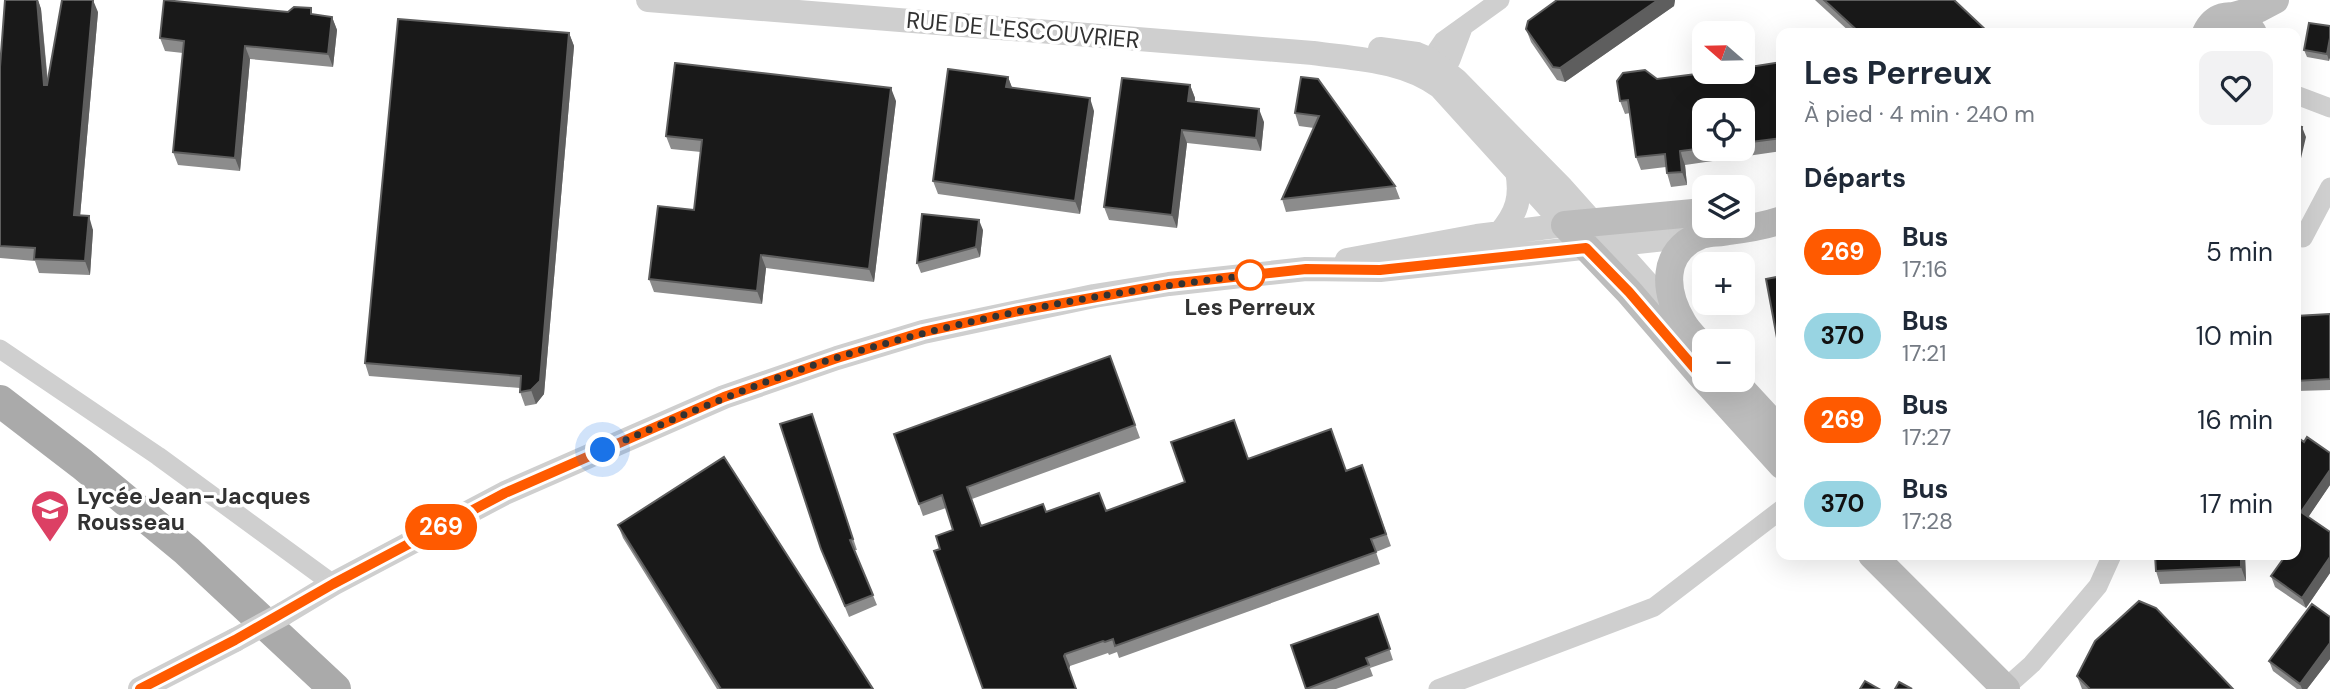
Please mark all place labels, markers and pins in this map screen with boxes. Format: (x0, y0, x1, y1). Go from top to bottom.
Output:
marker: Les Perreux (1235, 260, 1265, 290)
place label: Les Perreux (1185, 292, 1315, 322)
place label: Lycée Jean-Jacques Rousseau (77, 481, 311, 537)
school or university icon: Lycée Jean-Jacques Rousseau (29, 488, 71, 543)

